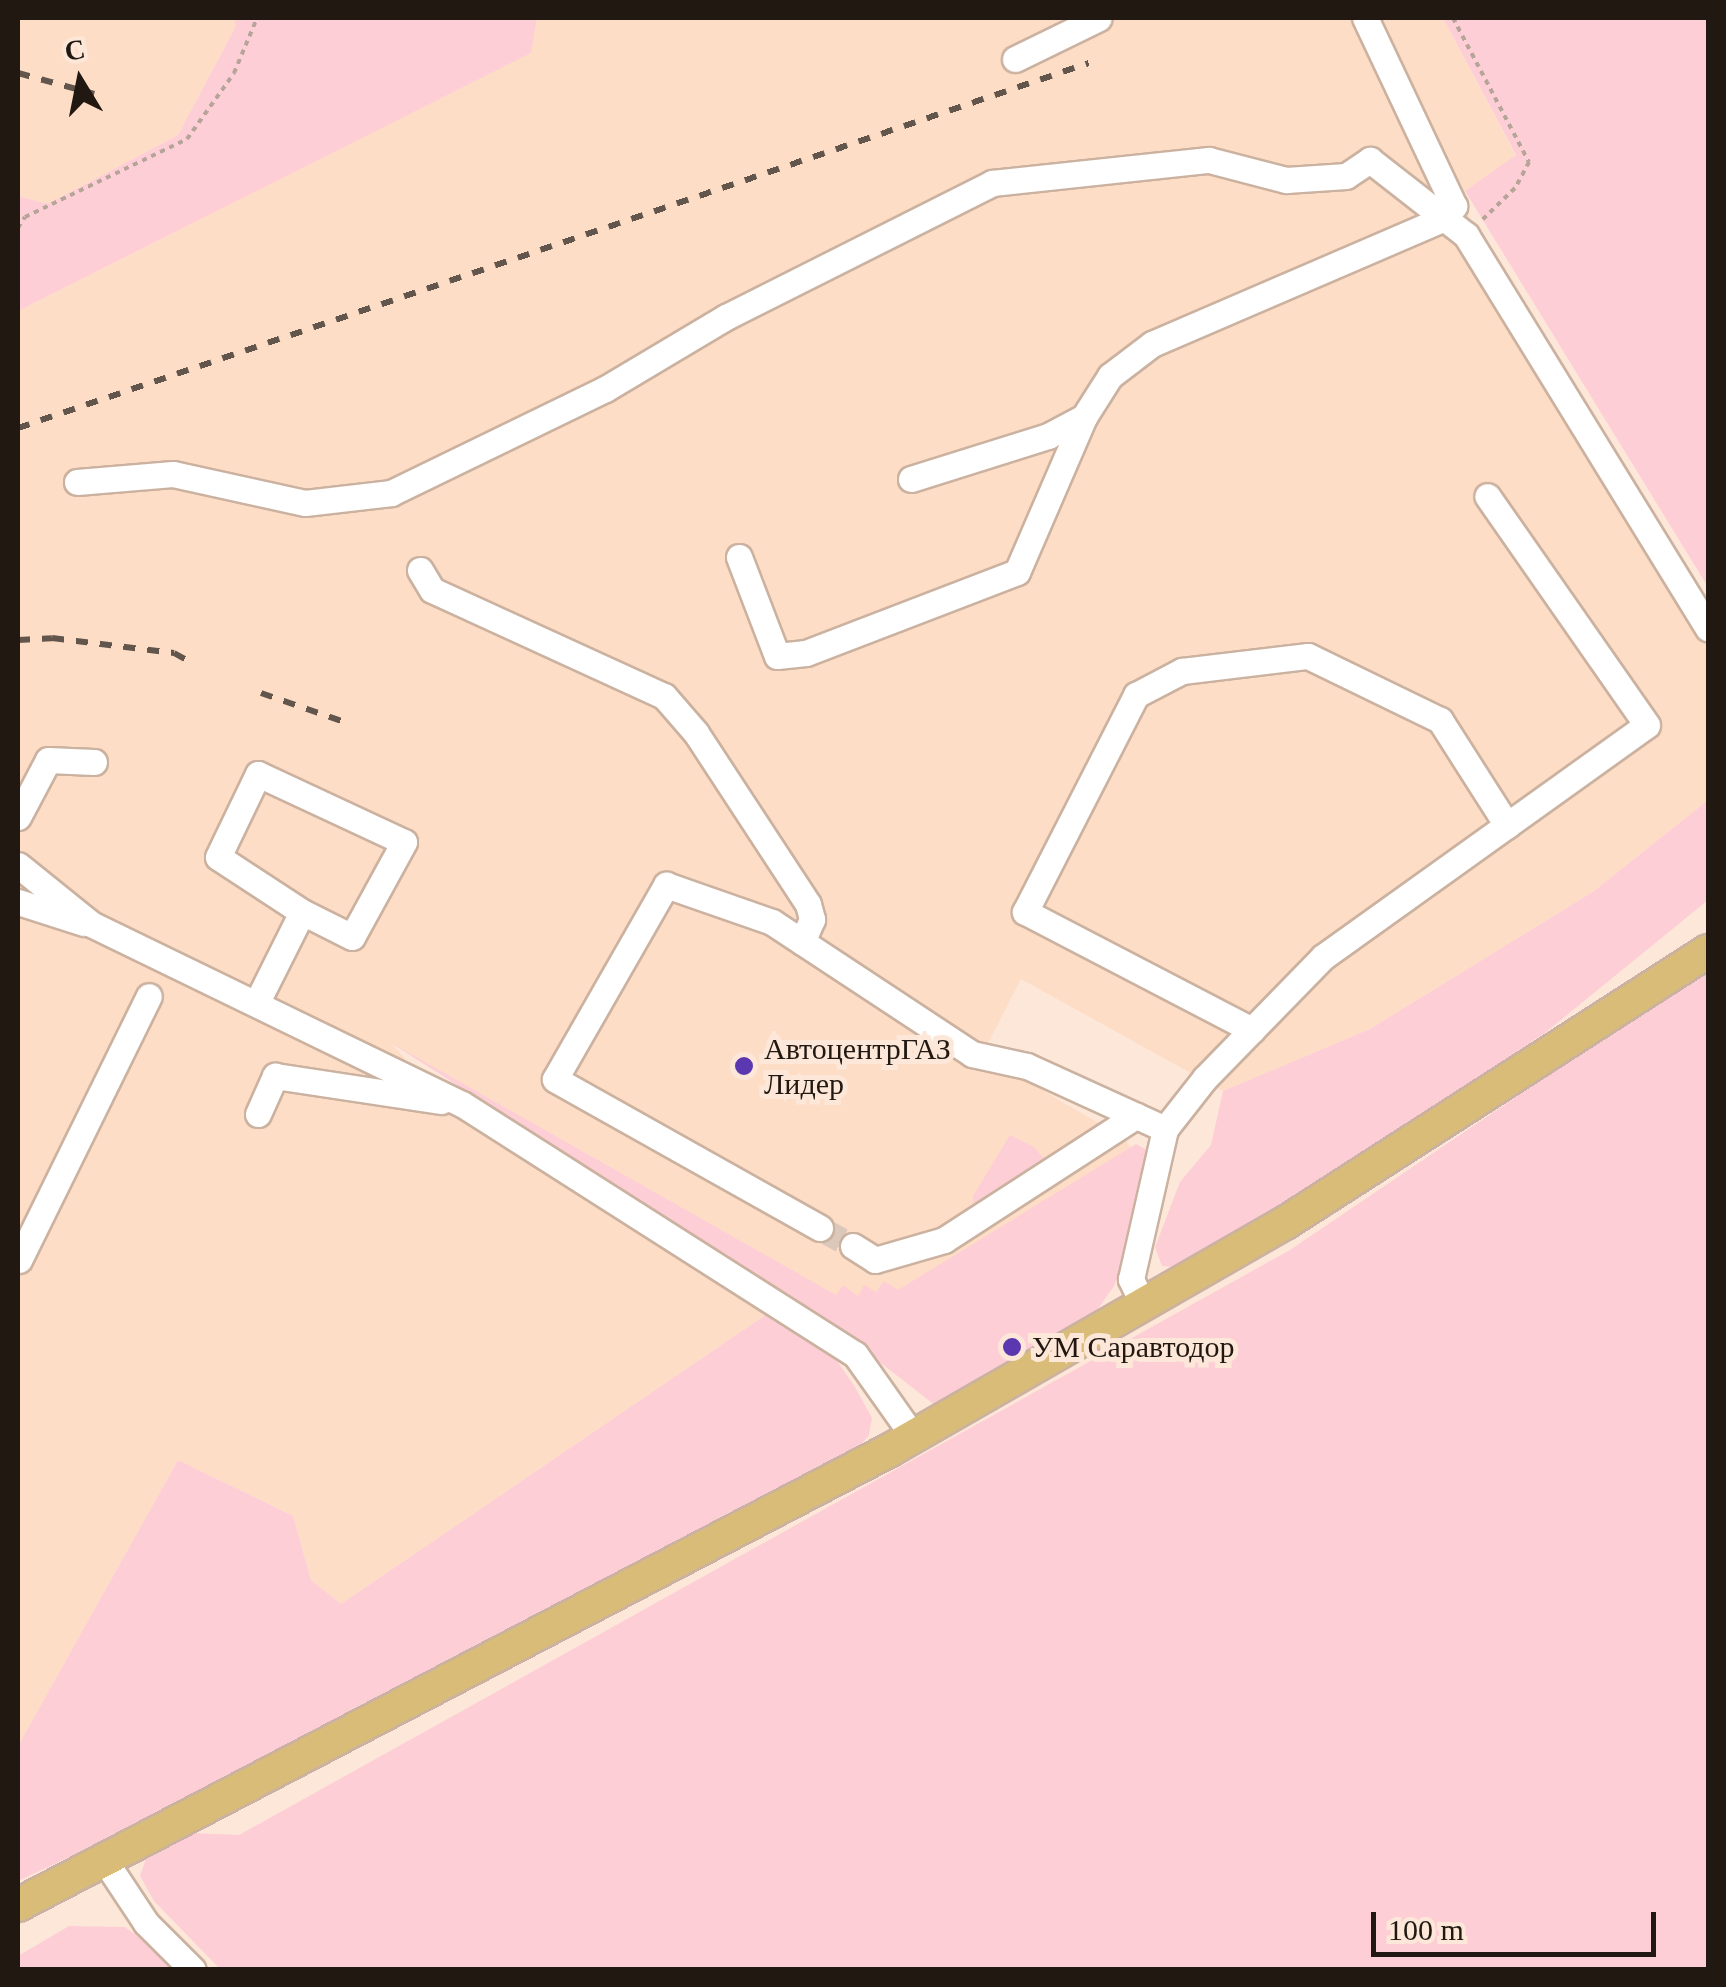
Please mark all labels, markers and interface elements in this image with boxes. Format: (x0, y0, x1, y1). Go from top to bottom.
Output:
north arrow (30, 30, 130, 130)
text: С (62, 33, 87, 67)
place label: АвтоцентрГАЗ Лидер (764, 1031, 951, 1102)
marker: АвтоцентрГАЗ Лидер (733, 1055, 755, 1077)
place label: УМ Саравтодор (1032, 1329, 1235, 1365)
marker: УМ Саравтодор (1001, 1336, 1023, 1358)
scale bar (1376, 1892, 1661, 1954)
text: 100 m (1388, 1913, 1464, 1946)

